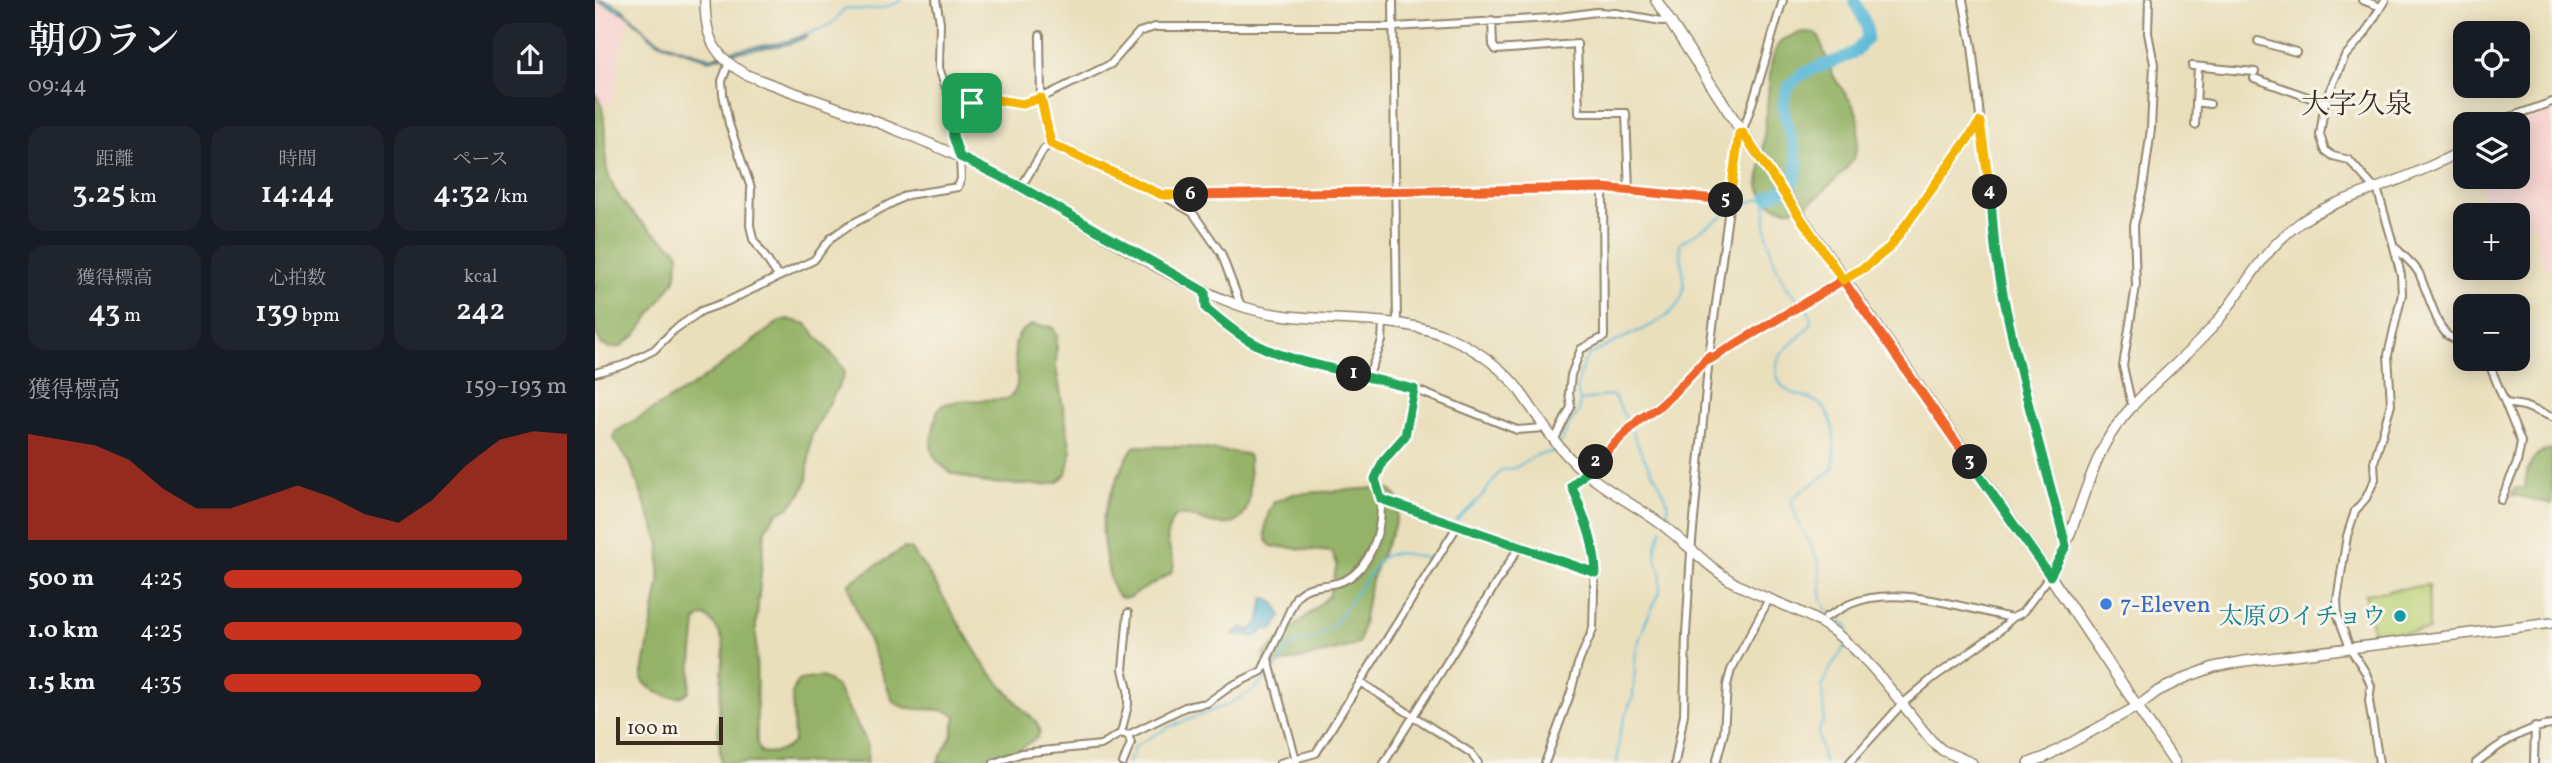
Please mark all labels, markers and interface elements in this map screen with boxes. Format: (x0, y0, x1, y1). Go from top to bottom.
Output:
text: 朝のラン (28, 17, 180, 70)
map controls (2453, 21, 2530, 371)
button: locate (2453, 21, 2530, 98)
button: share (493, 23, 567, 97)
text: 09:44 (28, 70, 87, 102)
pin (942, 73, 1002, 133)
icon: arrive (953, 84, 991, 122)
district label: 大字久泉 (2301, 86, 2413, 125)
button: layers (2453, 112, 2530, 189)
text: 距離 (95, 147, 134, 173)
text: 時間 (278, 147, 317, 173)
text: ペース (452, 147, 509, 173)
text: 3.25 (72, 173, 126, 215)
text: 14:44 (260, 173, 335, 215)
text: 4:32 (433, 173, 490, 215)
pin: 4 (1973, 174, 2007, 210)
pin: 6 (1173, 178, 1209, 212)
text: 4 (1984, 178, 1995, 204)
text: 6 (1185, 181, 1196, 207)
pin: 5 (1709, 182, 1743, 218)
text: km (126, 184, 157, 210)
text: /km (490, 184, 528, 210)
text: 5 (1721, 186, 1730, 212)
button: + (2453, 203, 2530, 280)
text: kcal (464, 264, 497, 290)
text: 獲得標高 (76, 266, 153, 292)
text: 心拍数 (269, 266, 326, 292)
text: 242 (456, 290, 505, 332)
text: 43 (88, 292, 120, 334)
text: 139 (255, 292, 298, 334)
button: − (2453, 294, 2530, 371)
text: m (120, 303, 141, 329)
text: bpm (298, 303, 340, 329)
pin: 1 (1337, 356, 1371, 392)
text: 1 (1350, 360, 1357, 386)
text: 159–193 m (465, 371, 567, 403)
text: 獲得標高 (28, 375, 120, 407)
pin: 2 (1579, 444, 1613, 480)
pin: 3 (1953, 444, 1987, 480)
text: 2 (1591, 448, 1600, 474)
text: 3 (1965, 448, 1974, 474)
text: 500 m (28, 563, 94, 595)
text: 4:25 (140, 563, 183, 595)
place label: 7-Eleven (2120, 589, 2211, 623)
marker: 7-Eleven (2098, 596, 2114, 612)
place label: 太原のイチョウ (2219, 601, 2386, 635)
marker: 太原のイチョウ (2392, 608, 2408, 624)
text: 1.0 km (28, 615, 99, 647)
text: 4:25 (140, 615, 183, 647)
text: 1.5 km (28, 667, 95, 699)
text: 4:35 (140, 667, 182, 699)
scale bar (616, 714, 723, 746)
text: 100 m (627, 716, 678, 742)

